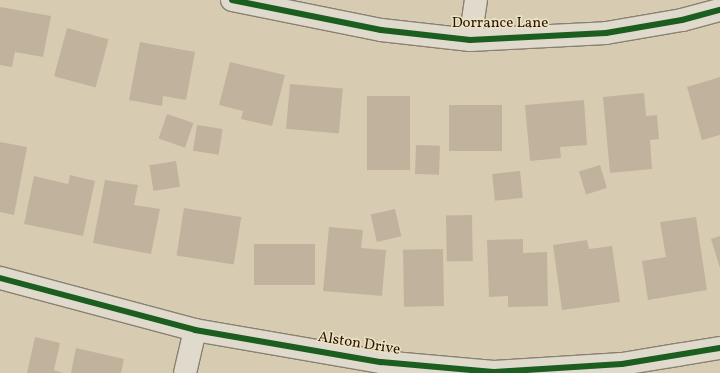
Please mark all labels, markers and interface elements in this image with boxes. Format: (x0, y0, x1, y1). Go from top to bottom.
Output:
street label: Dorrance Lane (452, 15, 548, 33)
street label: Alston Drive (317, 329, 401, 359)

